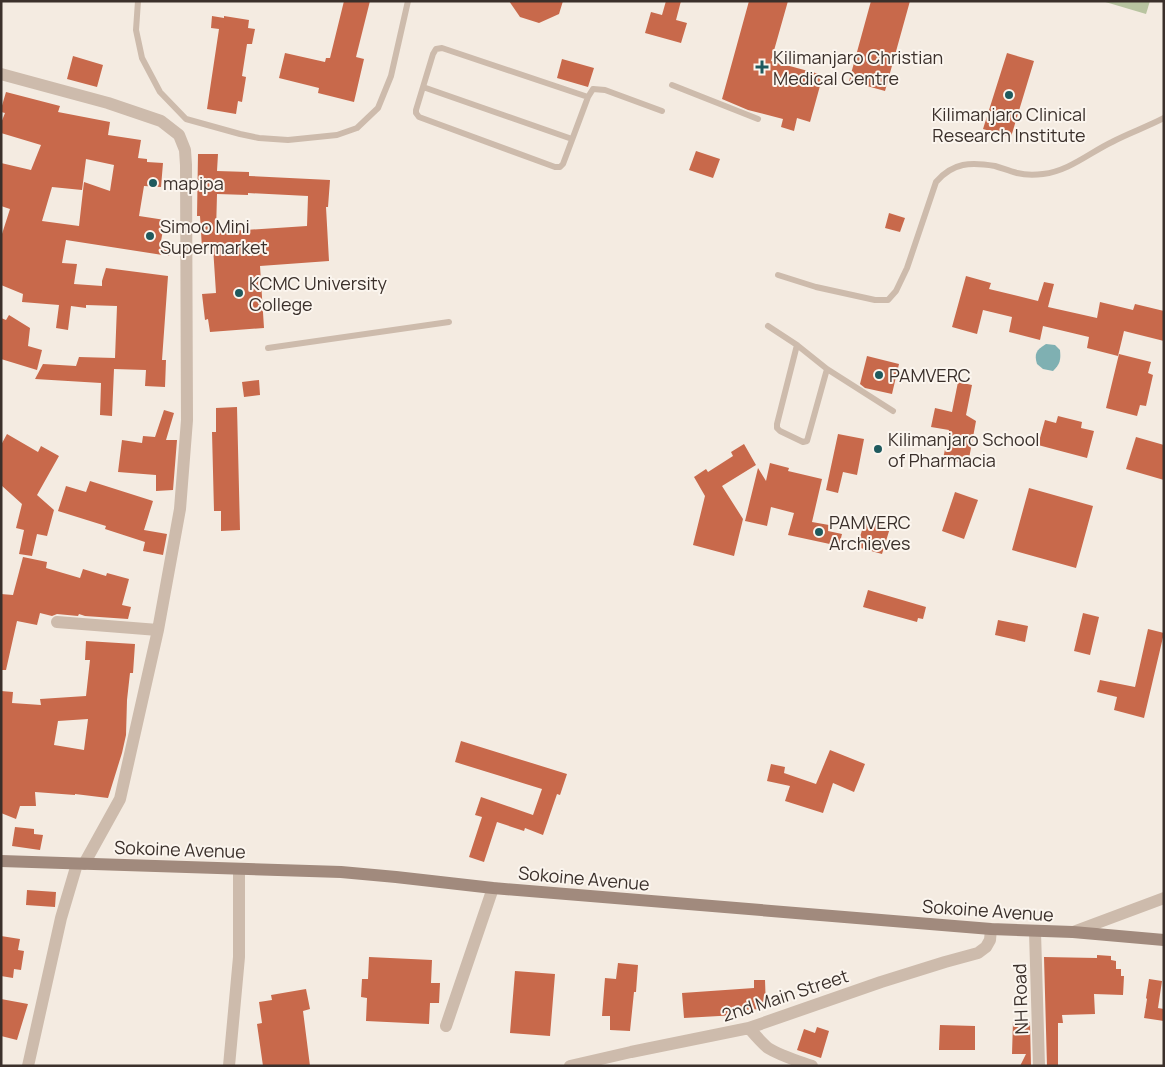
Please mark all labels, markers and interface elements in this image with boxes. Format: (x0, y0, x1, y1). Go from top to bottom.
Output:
place label: Kilimanjaro Christian Medical Centre (773, 45, 943, 90)
marker: Kilimanjaro Christian Medical Centre (755, 60, 769, 74)
marker: Kilimanjaro Clinical Research Institute (1003, 89, 1015, 101)
place label: Kilimanjaro Clinical Research Institute (932, 102, 1086, 147)
place label: mapipa (163, 171, 224, 195)
marker: mapipa (147, 177, 159, 189)
place label: Simoo Mini Supermarket (160, 214, 268, 259)
marker: Simoo Mini Supermarket (144, 230, 156, 242)
place label: KCMC University College (249, 271, 388, 316)
marker: KCMC University College (233, 287, 245, 299)
place label: PAMVERC (889, 363, 971, 387)
marker: PAMVERC (873, 369, 885, 381)
place label: Kilimanjaro School of Pharmacia (888, 427, 1040, 472)
marker: Kilimanjaro School of Pharmacia (872, 443, 884, 455)
place label: PAMVERC Archieves (829, 510, 911, 555)
marker: PAMVERC Archieves (813, 526, 825, 538)
street label: Sokoine Avenue (114, 835, 246, 863)
street label: Sokoine Avenue (517, 860, 651, 896)
street label: Sokoine Avenue (921, 893, 1055, 927)
street label: 2nd Main Street (719, 963, 851, 1027)
street label: NH Road (1007, 963, 1033, 1035)

